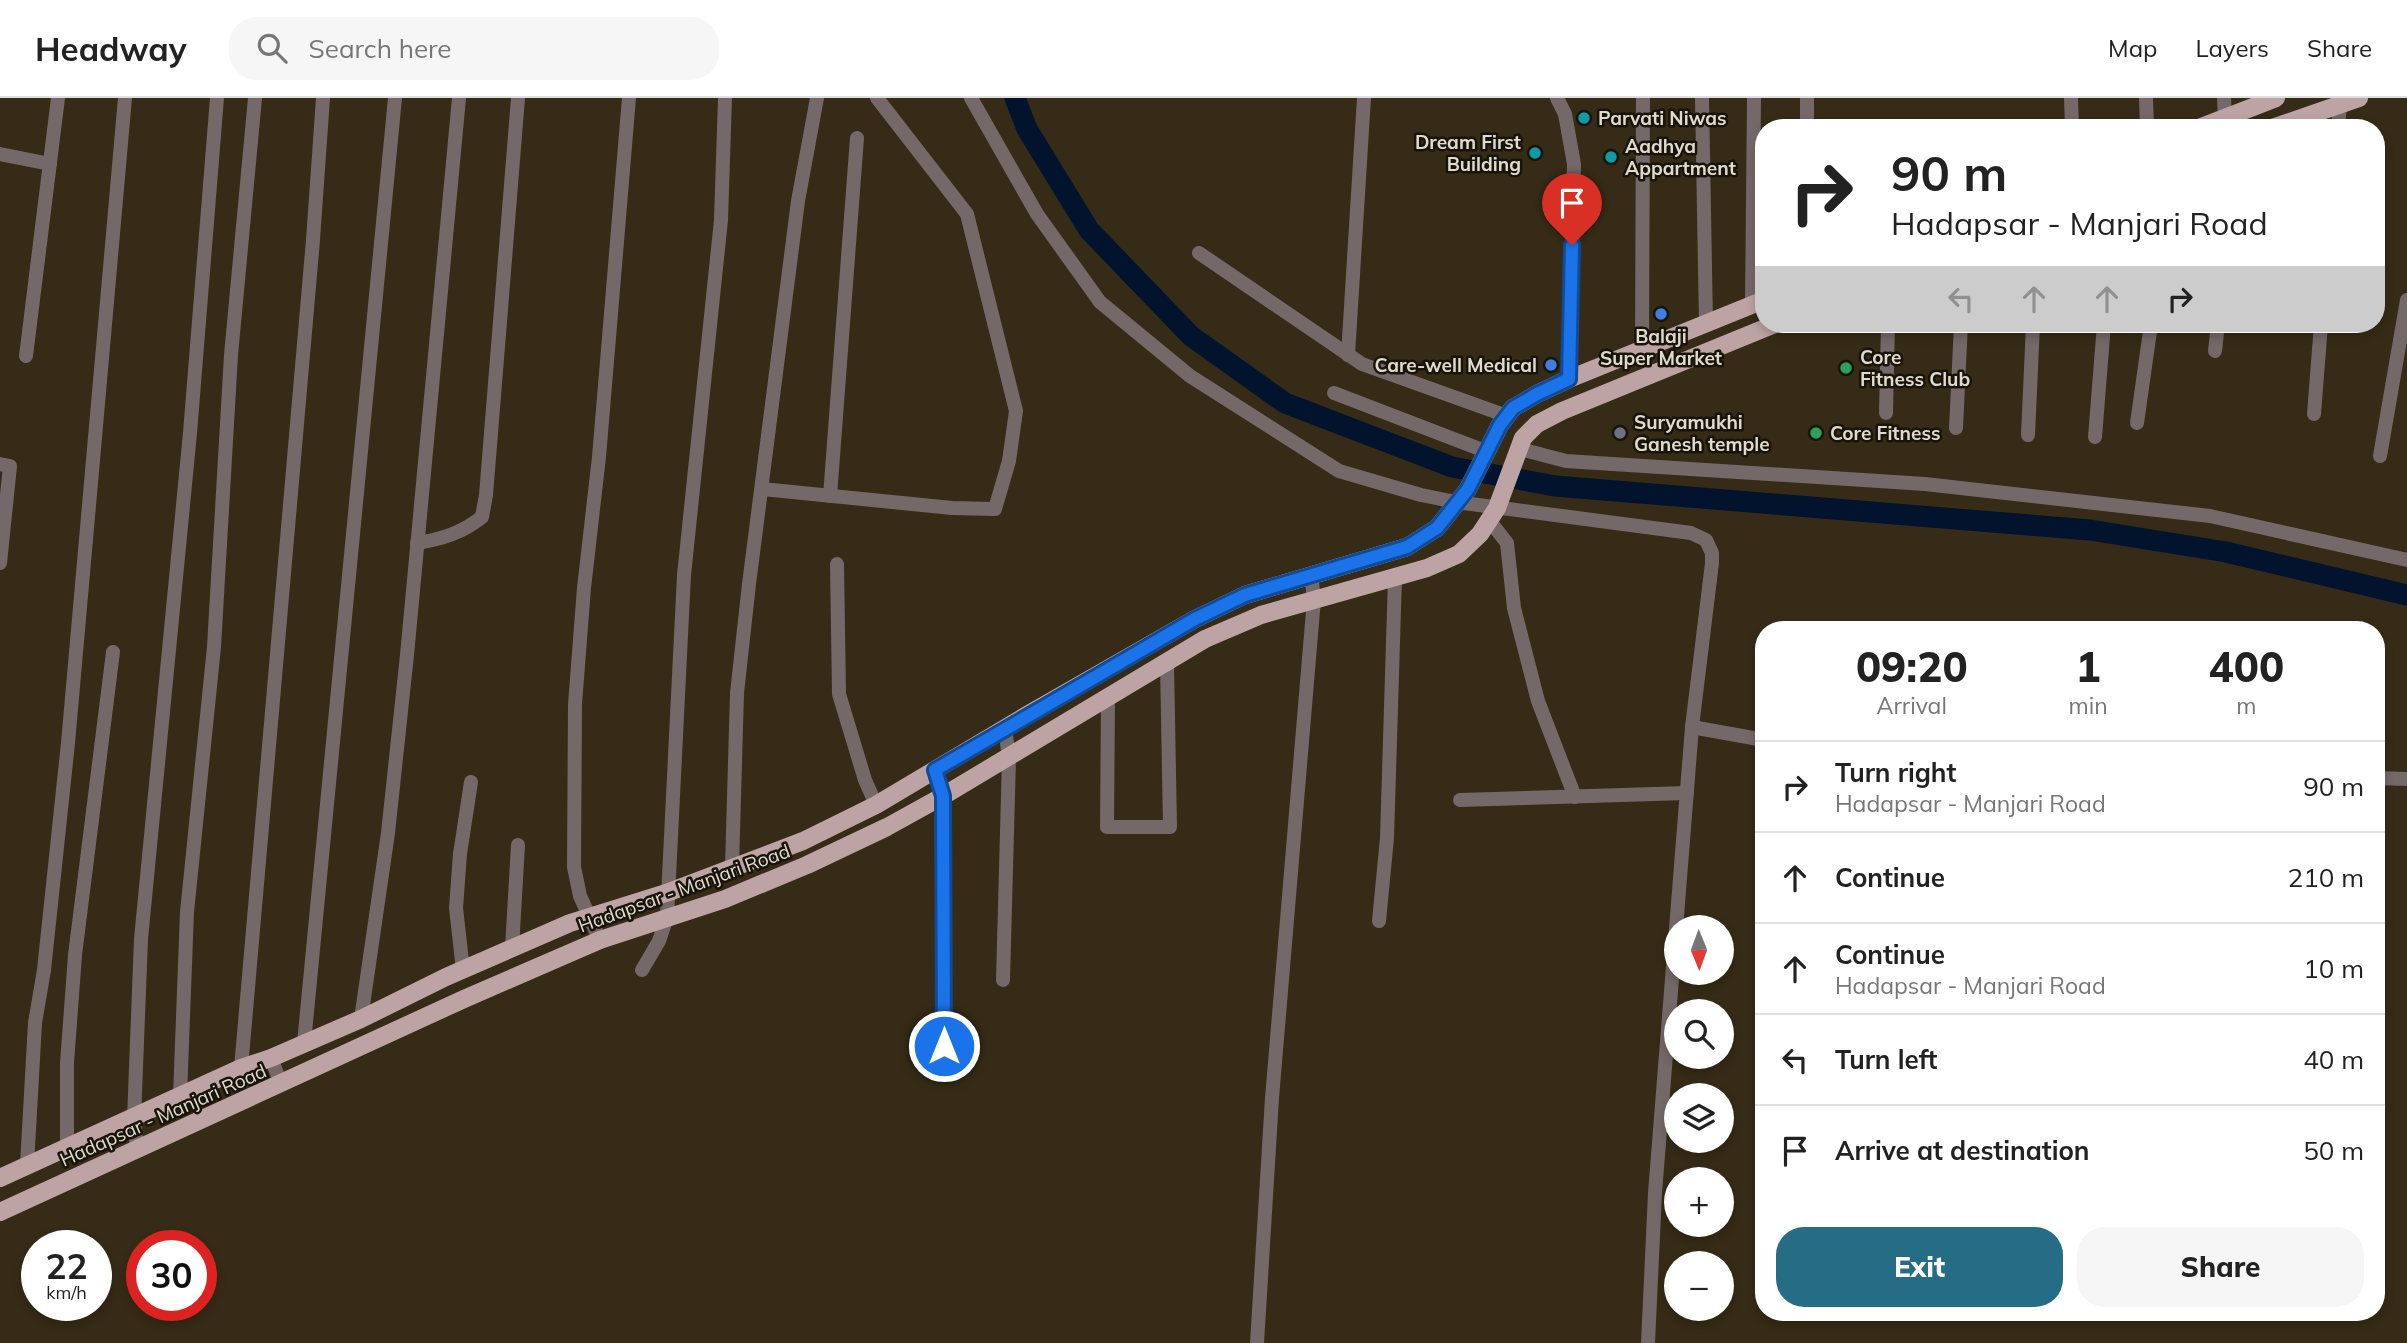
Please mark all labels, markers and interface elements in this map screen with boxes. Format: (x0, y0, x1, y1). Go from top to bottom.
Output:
search box (229, 17, 719, 80)
text: Headway (35, 28, 187, 69)
icon: search (253, 29, 291, 67)
text: Search here (309, 32, 451, 65)
text: Map (2108, 33, 2157, 63)
text: Layers (2195, 33, 2269, 63)
text: Share (2307, 33, 2372, 63)
place label: Parvati Niwas (1598, 106, 1727, 130)
marker: Parvati Niwas (1576, 110, 1592, 126)
place label: Dream First Building (1415, 130, 1521, 176)
place label: Aadhya Appartment (1625, 134, 1736, 180)
text: 90 m (1891, 142, 2007, 203)
marker: Dream First Building (1527, 145, 1543, 161)
icon: right (1776, 147, 1867, 238)
marker: Aadhya Appartment (1603, 149, 1619, 165)
pin (1542, 173, 1602, 245)
icon: arrive (1553, 184, 1591, 222)
text: Hadapsar - Manjari Road (1891, 203, 2268, 243)
icon: left (1942, 280, 1980, 318)
icon: ahead (2015, 280, 2053, 318)
icon: ahead (2088, 280, 2126, 318)
icon: right (2161, 280, 2199, 318)
marker: Balaji Super Market (1653, 306, 1669, 322)
place label: Balaji Super Market (1600, 324, 1722, 370)
place label: Core Fitness Club (1860, 345, 1970, 391)
place label: Care-well Medical (1375, 353, 1537, 377)
marker: Care-well Medical (1543, 357, 1559, 373)
marker: Core Fitness Club (1838, 360, 1854, 376)
place label: Suryamukhi Ganesh temple (1634, 410, 1770, 456)
place label: Core Fitness (1830, 421, 1940, 445)
marker: Suryamukhi Ganesh temple (1612, 425, 1628, 441)
marker: Core Fitness (1808, 425, 1824, 441)
text: 09:20 (1856, 640, 1968, 693)
text: 1 (2075, 640, 2101, 693)
text: 400 (2209, 640, 2284, 693)
text: Arrival (1877, 691, 1947, 720)
text: min (2068, 691, 2108, 720)
text: m (2236, 691, 2256, 720)
text: Turn right (1835, 756, 1956, 789)
icon: right (1776, 768, 1814, 806)
text: 90 m (2303, 770, 2364, 803)
text: Hadapsar - Manjari Road (1835, 789, 2106, 818)
street label: Hadapsar - Manjari Road (575, 838, 793, 938)
icon: ahead (1776, 859, 1814, 897)
text: Continue (1835, 861, 1945, 894)
text: 210 m (2288, 861, 2364, 894)
north arrow (1664, 915, 1734, 985)
map controls (1664, 915, 1734, 1321)
text: Continue (1835, 938, 1945, 971)
icon: ahead (1776, 950, 1814, 988)
text: 10 m (2303, 952, 2364, 985)
text: Hadapsar - Manjari Road (1835, 971, 2106, 1000)
button: search (1664, 999, 1734, 1069)
position arrow (907, 1009, 981, 1083)
icon: left (1776, 1041, 1814, 1079)
text: Turn left (1835, 1043, 1937, 1076)
text: 40 m (2303, 1043, 2364, 1076)
street label: Hadapsar - Manjari Road (56, 1059, 270, 1171)
button: layers (1664, 1083, 1734, 1153)
icon: arrive (1776, 1132, 1814, 1170)
text: Arrive at destination (1835, 1134, 2090, 1167)
text: 50 m (2303, 1134, 2364, 1167)
button: + (1664, 1167, 1734, 1237)
button: Exit (1776, 1227, 2063, 1307)
button: Share (2077, 1227, 2364, 1307)
speed limit sign: 30 (126, 1230, 217, 1321)
text: 22 (45, 1244, 88, 1288)
button: − (1664, 1251, 1734, 1321)
text: km/h (46, 1281, 87, 1304)

